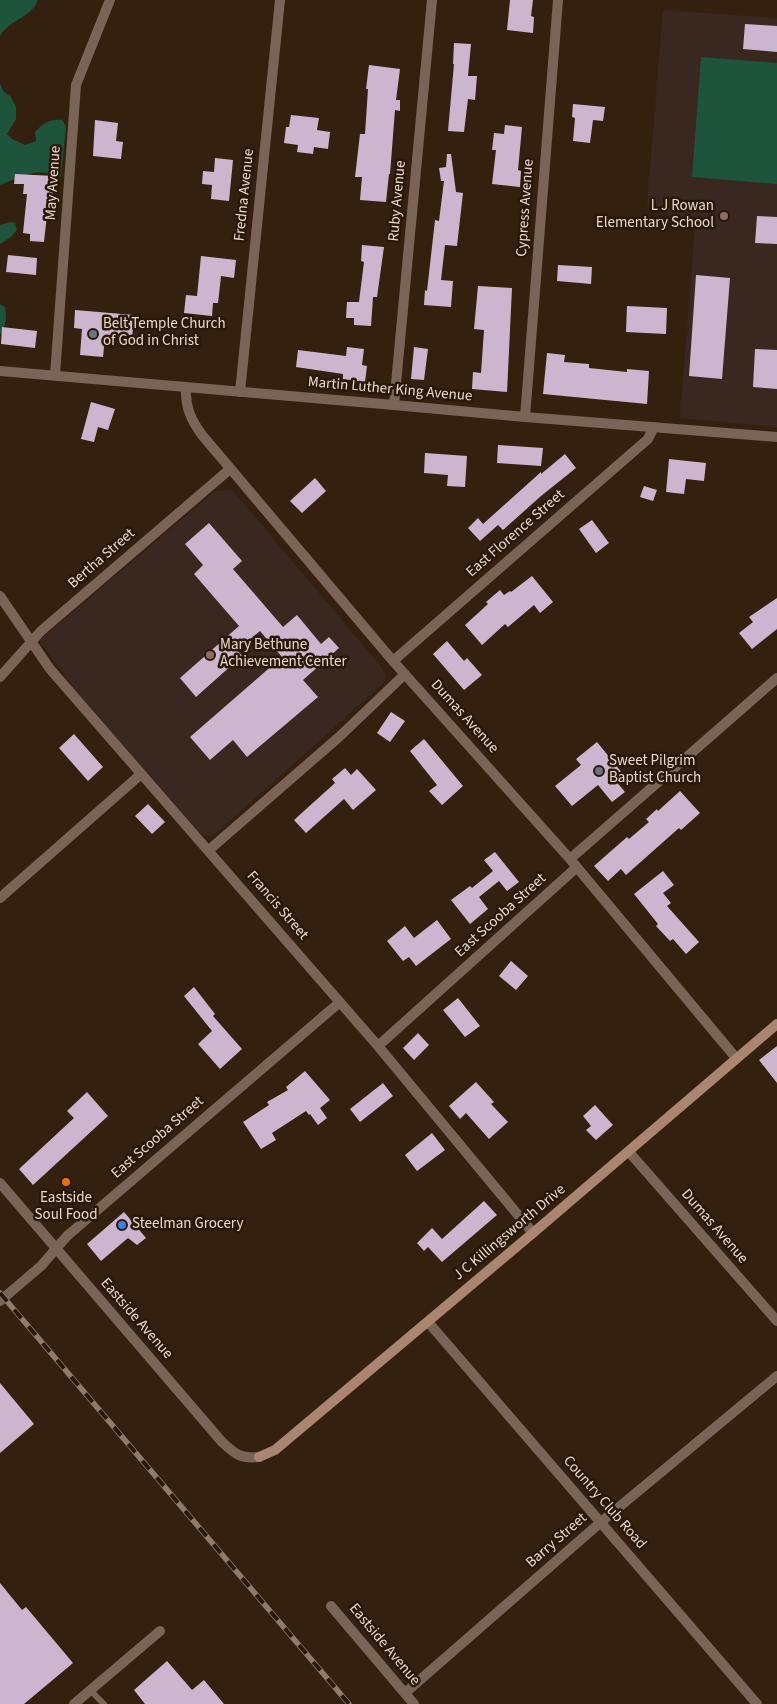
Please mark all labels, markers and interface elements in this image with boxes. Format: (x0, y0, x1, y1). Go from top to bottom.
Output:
street label: May Avenue (42, 145, 66, 221)
street label: Fredna Avenue (231, 148, 259, 242)
street label: Cypress Avenue (514, 158, 538, 258)
street label: Ruby Avenue (385, 160, 411, 242)
place label: L J Rowan Elementary School (596, 198, 714, 233)
marker: L J Rowan Elementary School (718, 210, 730, 222)
place label: Belt Temple Church of God in Christ (103, 316, 226, 351)
marker: Belt Temple Church of God in Christ (87, 328, 99, 340)
street label: Martin Luther King Avenue (307, 374, 473, 406)
street label: East Florence Street (463, 486, 569, 582)
street label: Bertha Street (65, 525, 139, 593)
place label: Mary Bethune Achievement Center (220, 637, 347, 672)
marker: Mary Bethune Achievement Center (204, 649, 216, 661)
street label: Dumas Avenue (426, 676, 502, 758)
place label: Sweet Pilgrim Baptist Church (609, 753, 701, 788)
marker: Sweet Pilgrim Baptist Church (593, 765, 605, 777)
street label: Francis Street (242, 868, 312, 944)
street label: East Scooba Street (452, 870, 550, 962)
street label: East Scooba Street (108, 1093, 208, 1183)
marker: Eastside Soul Food (60, 1176, 72, 1188)
street label: J C Killingsworth Drive (450, 1181, 570, 1285)
street label: Dumas Avenue (677, 1186, 751, 1268)
place label: Eastside Soul Food (35, 1190, 97, 1225)
place label: Steelman Grocery (132, 1216, 243, 1234)
marker: Steelman Grocery (116, 1219, 128, 1231)
street label: Eastside Avenue (96, 1275, 176, 1363)
street label: Country Club Road (559, 1453, 649, 1553)
street label: Barry Street (523, 1510, 591, 1572)
street label: Eastside Avenue (345, 1600, 423, 1690)

